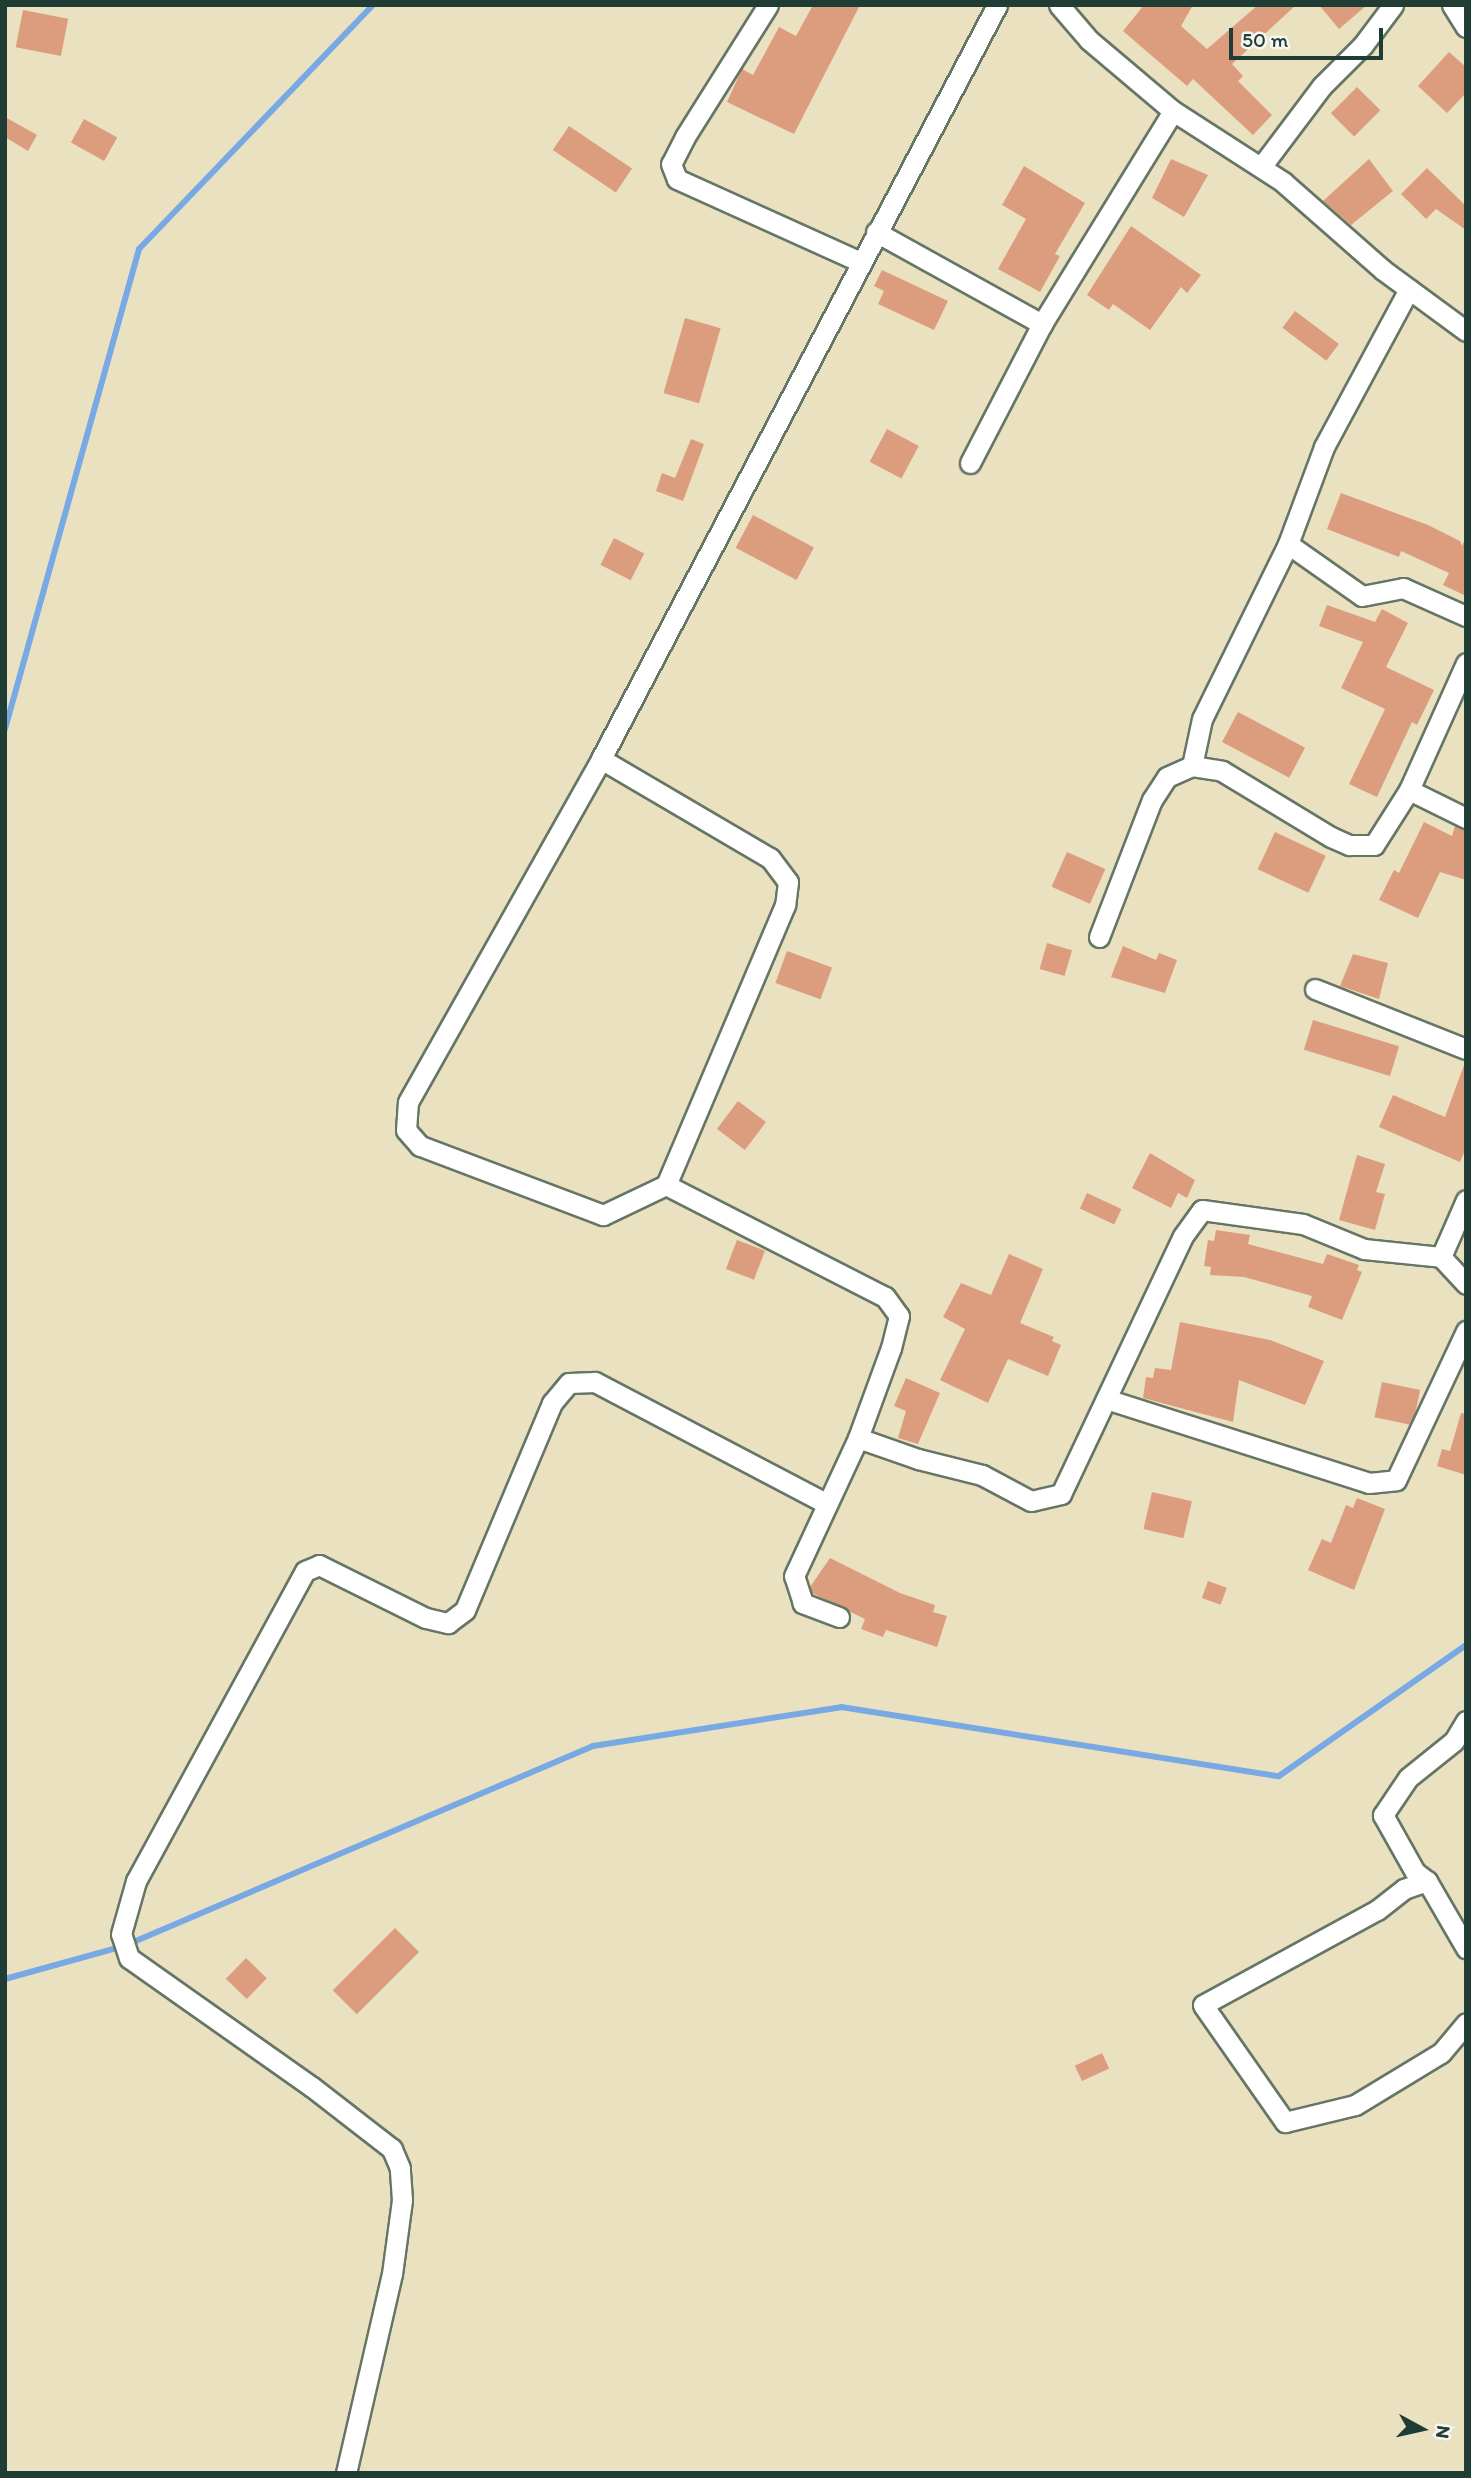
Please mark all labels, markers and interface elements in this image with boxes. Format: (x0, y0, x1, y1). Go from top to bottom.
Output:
scale bar (1233, 14, 1387, 58)
text: 50 m (1242, 27, 1288, 52)
north arrow (1387, 2394, 1457, 2464)
text: N (1431, 2424, 1456, 2440)

